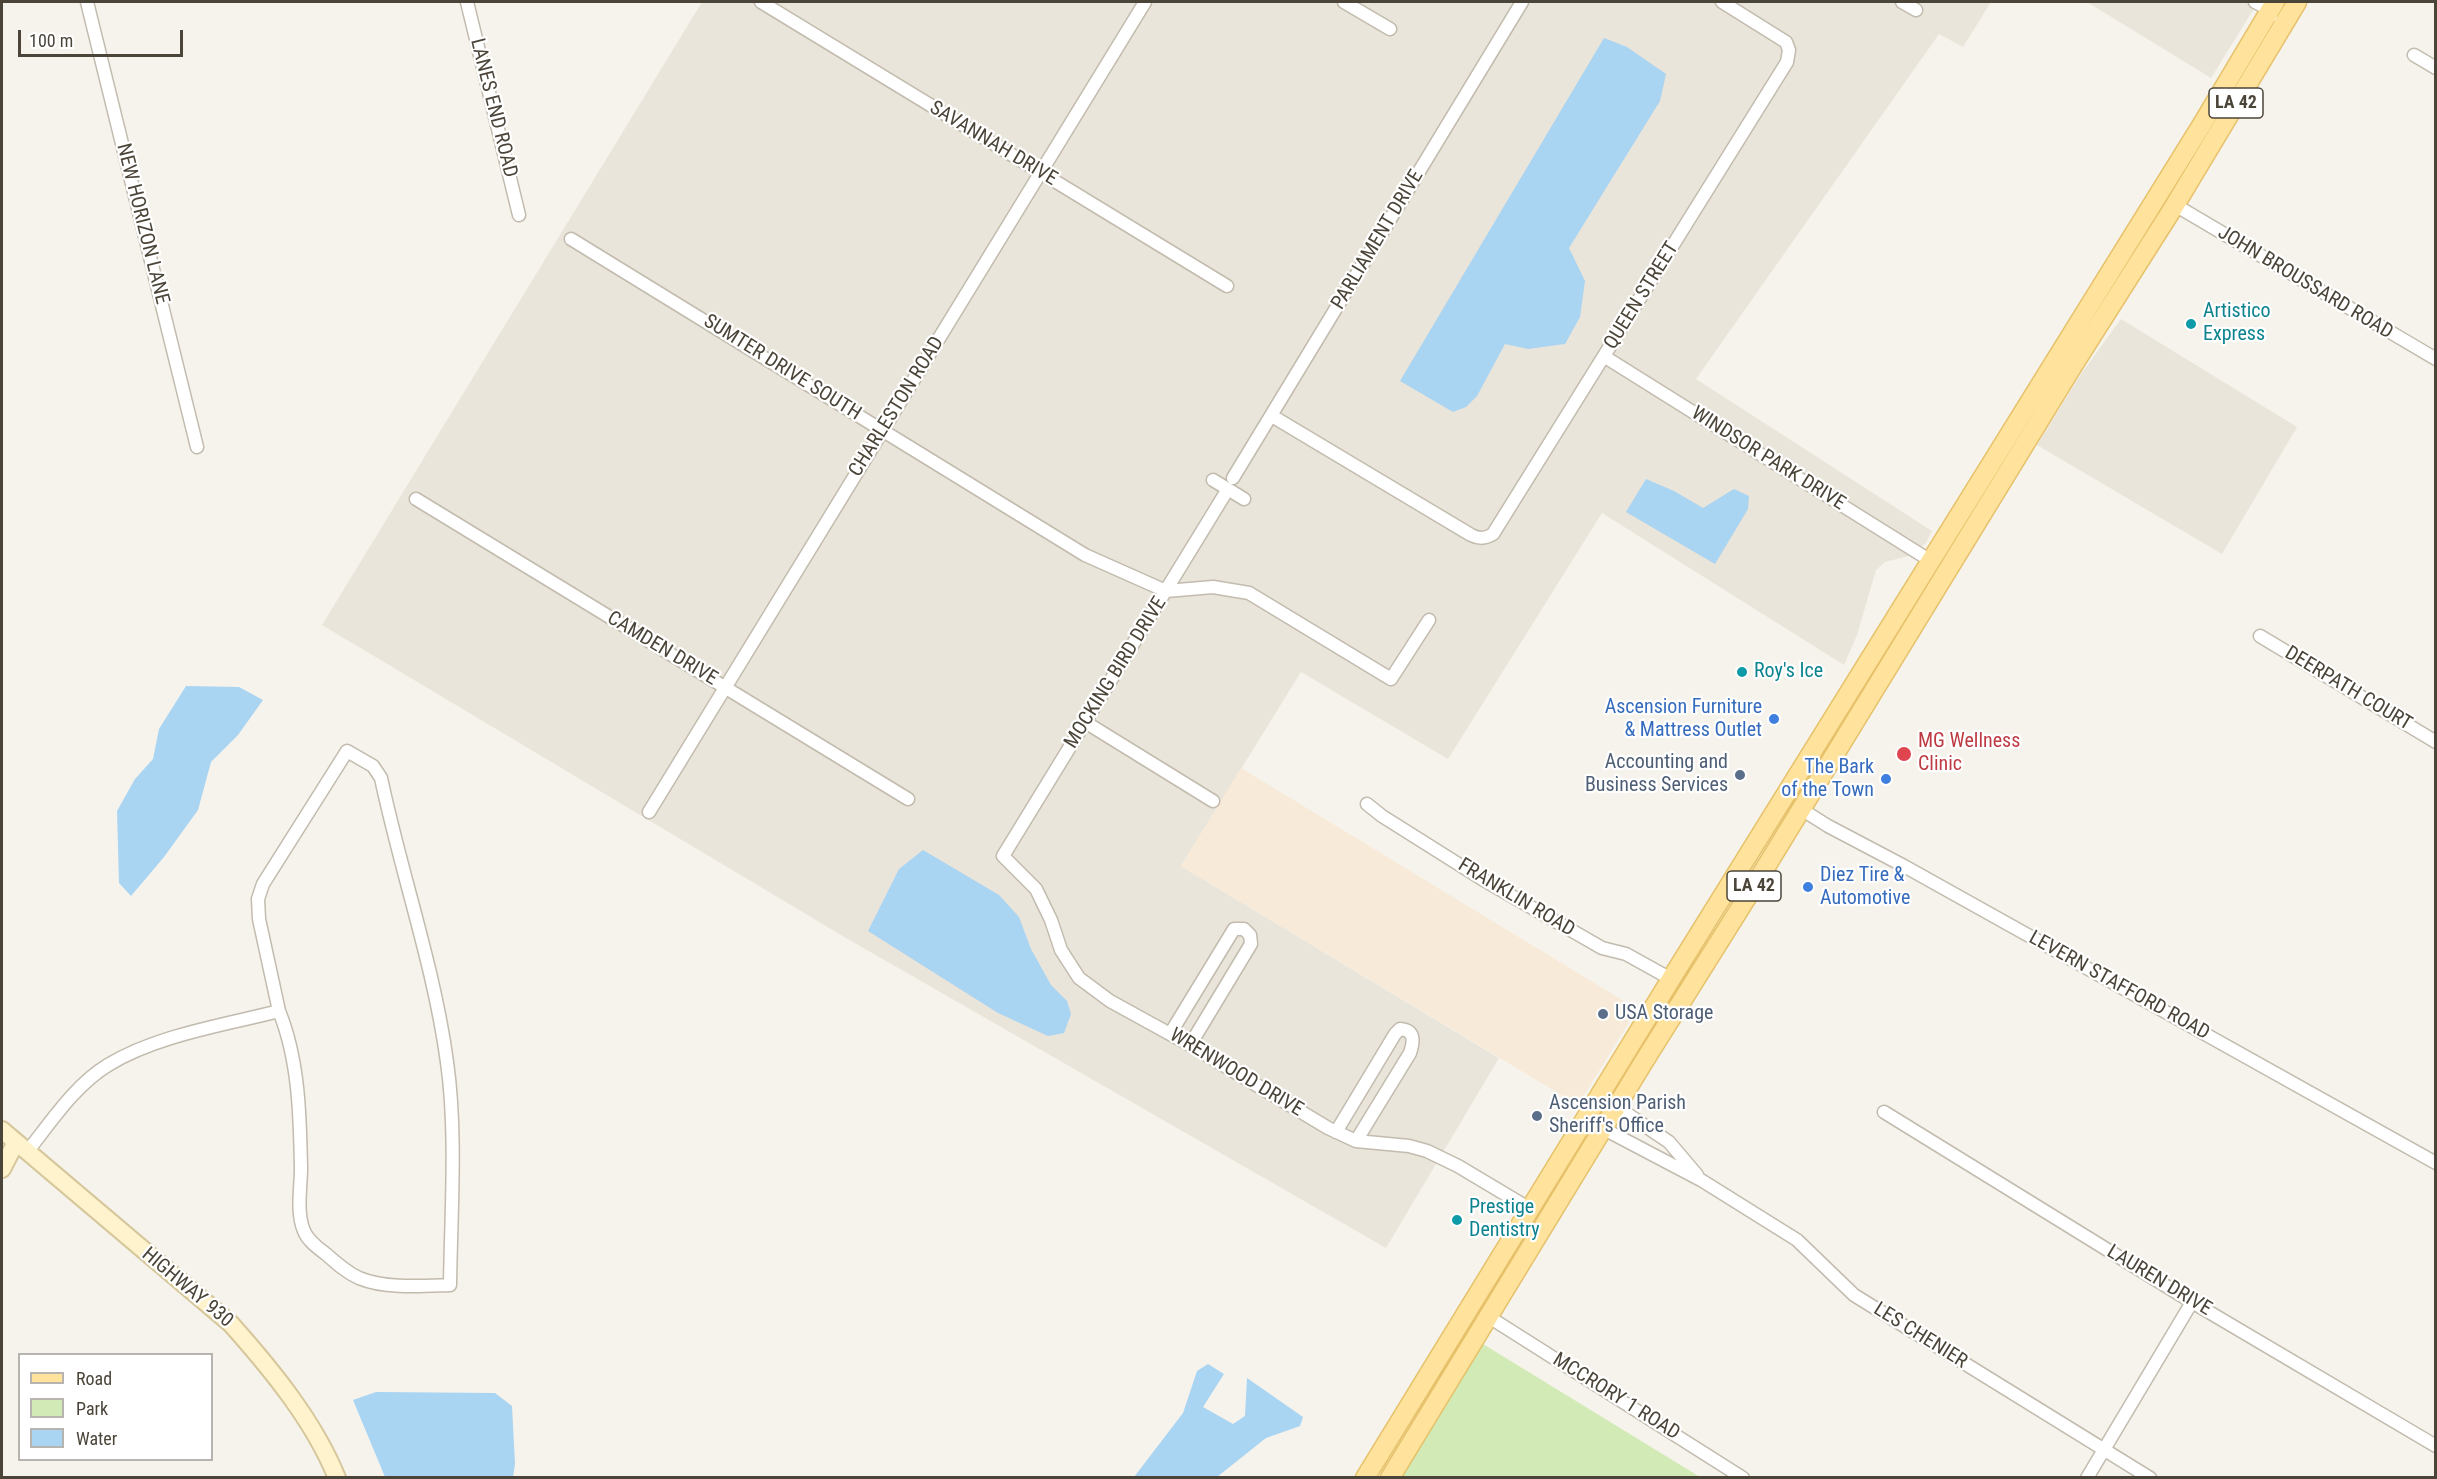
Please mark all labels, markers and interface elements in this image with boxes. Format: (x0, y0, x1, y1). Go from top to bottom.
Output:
scale bar (21, 18, 186, 56)
text: 100 m (29, 30, 73, 51)
street label: LANES END ROAD (464, 36, 522, 180)
road number: LA 42 (2209, 88, 2263, 118)
street label: SAVANNAH DRIVE (925, 96, 1061, 192)
street label: NEW HORIZON LANE (110, 141, 174, 307)
street label: PARLIAMENT DRIVE (1327, 166, 1429, 314)
street label: JOHN BROUSSARD ROAD (2213, 221, 2397, 345)
street label: QUEEN STREET (1599, 238, 1685, 354)
place label: Artistico Express (2203, 300, 2271, 347)
street label: SUMTER DRIVE SOUTH (699, 310, 865, 426)
marker: Artistico Express (2184, 317, 2198, 331)
street label: CHARLESTON ROAD (844, 333, 950, 481)
street label: WINDSOR PARK DRIVE (1687, 402, 1849, 516)
street label: MOCKING BIRD DRIVE (1060, 593, 1172, 753)
street label: CAMDEN DRIVE (602, 607, 722, 691)
street label: DEERPATH COURT (2280, 642, 2416, 736)
place label: Roy's Ice (1754, 660, 1823, 684)
marker: Roy's Ice (1735, 665, 1749, 679)
place label: Ascension Furniture & Mattress Outlet (1605, 696, 1762, 743)
marker: Ascension Furniture & Mattress Outlet (1767, 712, 1781, 726)
place label: MG Wellness Clinic (1918, 730, 2020, 777)
marker: MG Wellness Clinic (1895, 745, 1913, 763)
place label: Accounting and Business Services (1585, 751, 1728, 798)
place label: The Bark of the Town (1781, 756, 1874, 803)
marker: Accounting and Business Services (1733, 768, 1747, 782)
marker: The Bark of the Town (1879, 772, 1893, 786)
street label: FRANKLIN ROAD (1453, 854, 1579, 942)
place label: Diez Tire & Automotive (1820, 864, 1910, 911)
road number: LA 42 (1727, 871, 1781, 901)
marker: Diez Tire & Automotive (1801, 880, 1815, 894)
street label: LEVERN STAFFORD ROAD (2024, 926, 2214, 1046)
place label: USA Storage (1615, 1002, 1713, 1026)
marker: USA Storage (1596, 1007, 1610, 1021)
street label: WRENWOOD DRIVE (1165, 1024, 1307, 1122)
place label: Ascension Parish Sheriff's Office (1549, 1092, 1686, 1139)
marker: Ascension Parish Sheriff's Office (1530, 1109, 1544, 1123)
place label: Prestige Dentistry (1469, 1196, 1540, 1243)
marker: Prestige Dentistry (1450, 1213, 1464, 1227)
street label: LAUREN DRIVE (2102, 1240, 2216, 1322)
street label: HIGHWAY 930 (136, 1243, 238, 1333)
street label: LES CHENIER (1869, 1298, 1971, 1374)
street label: MCCRORY 1 ROAD (1548, 1348, 1684, 1446)
legend (18, 1353, 213, 1461)
text: Road (76, 1368, 112, 1389)
text: Park (76, 1398, 108, 1419)
text: Water (76, 1428, 117, 1449)

